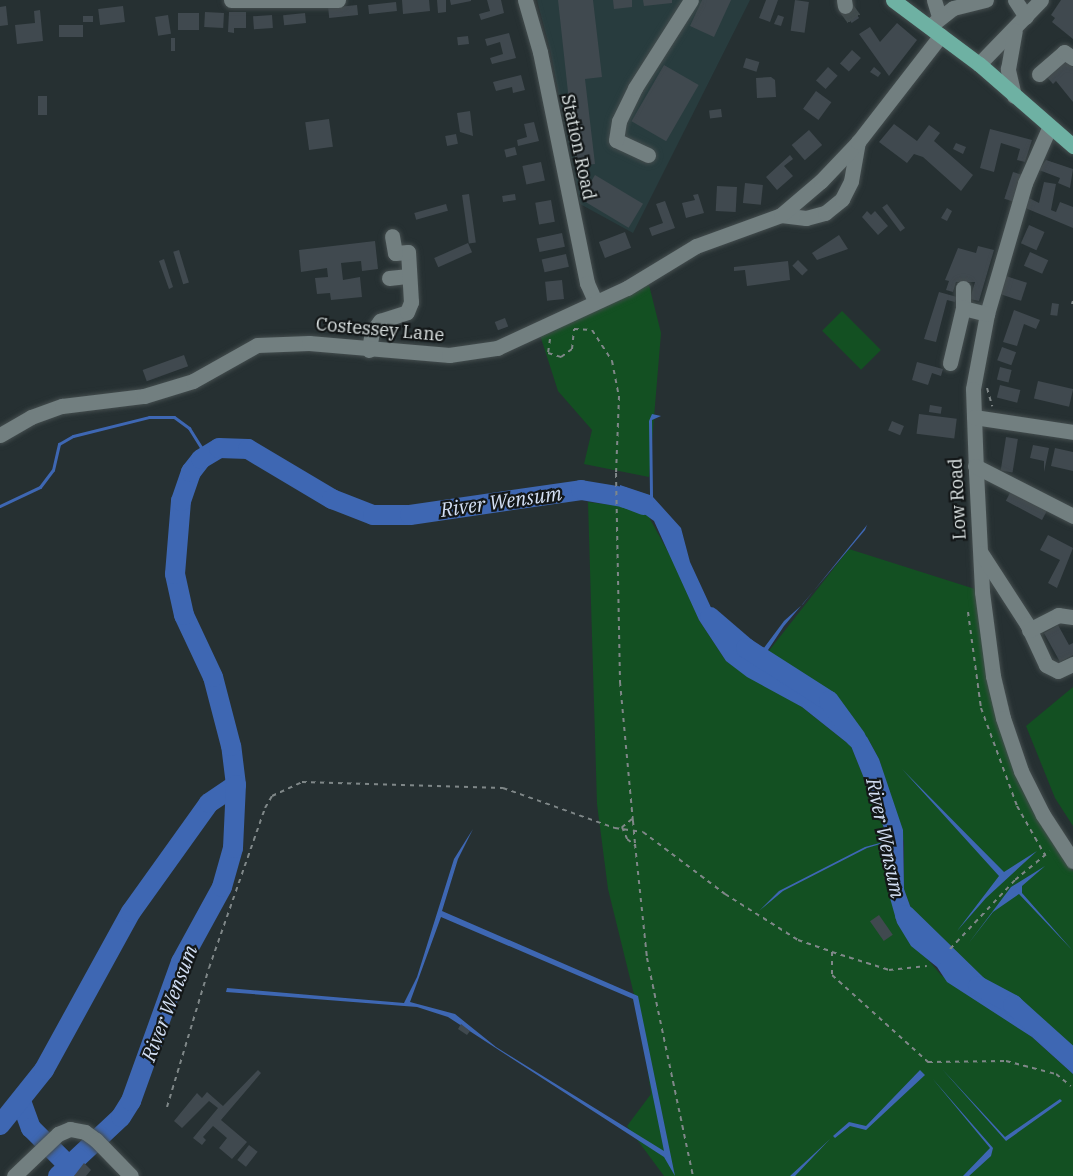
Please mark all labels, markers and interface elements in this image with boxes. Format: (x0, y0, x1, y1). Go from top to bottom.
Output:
street label: Station Road (556, 92, 600, 202)
street label: Costessey Lane (315, 314, 445, 346)
street label: Low Road (945, 458, 971, 540)
water label: River Wensum (439, 481, 563, 521)
water label: River Wensum (862, 776, 910, 900)
water label: River Wensum (136, 942, 202, 1064)

